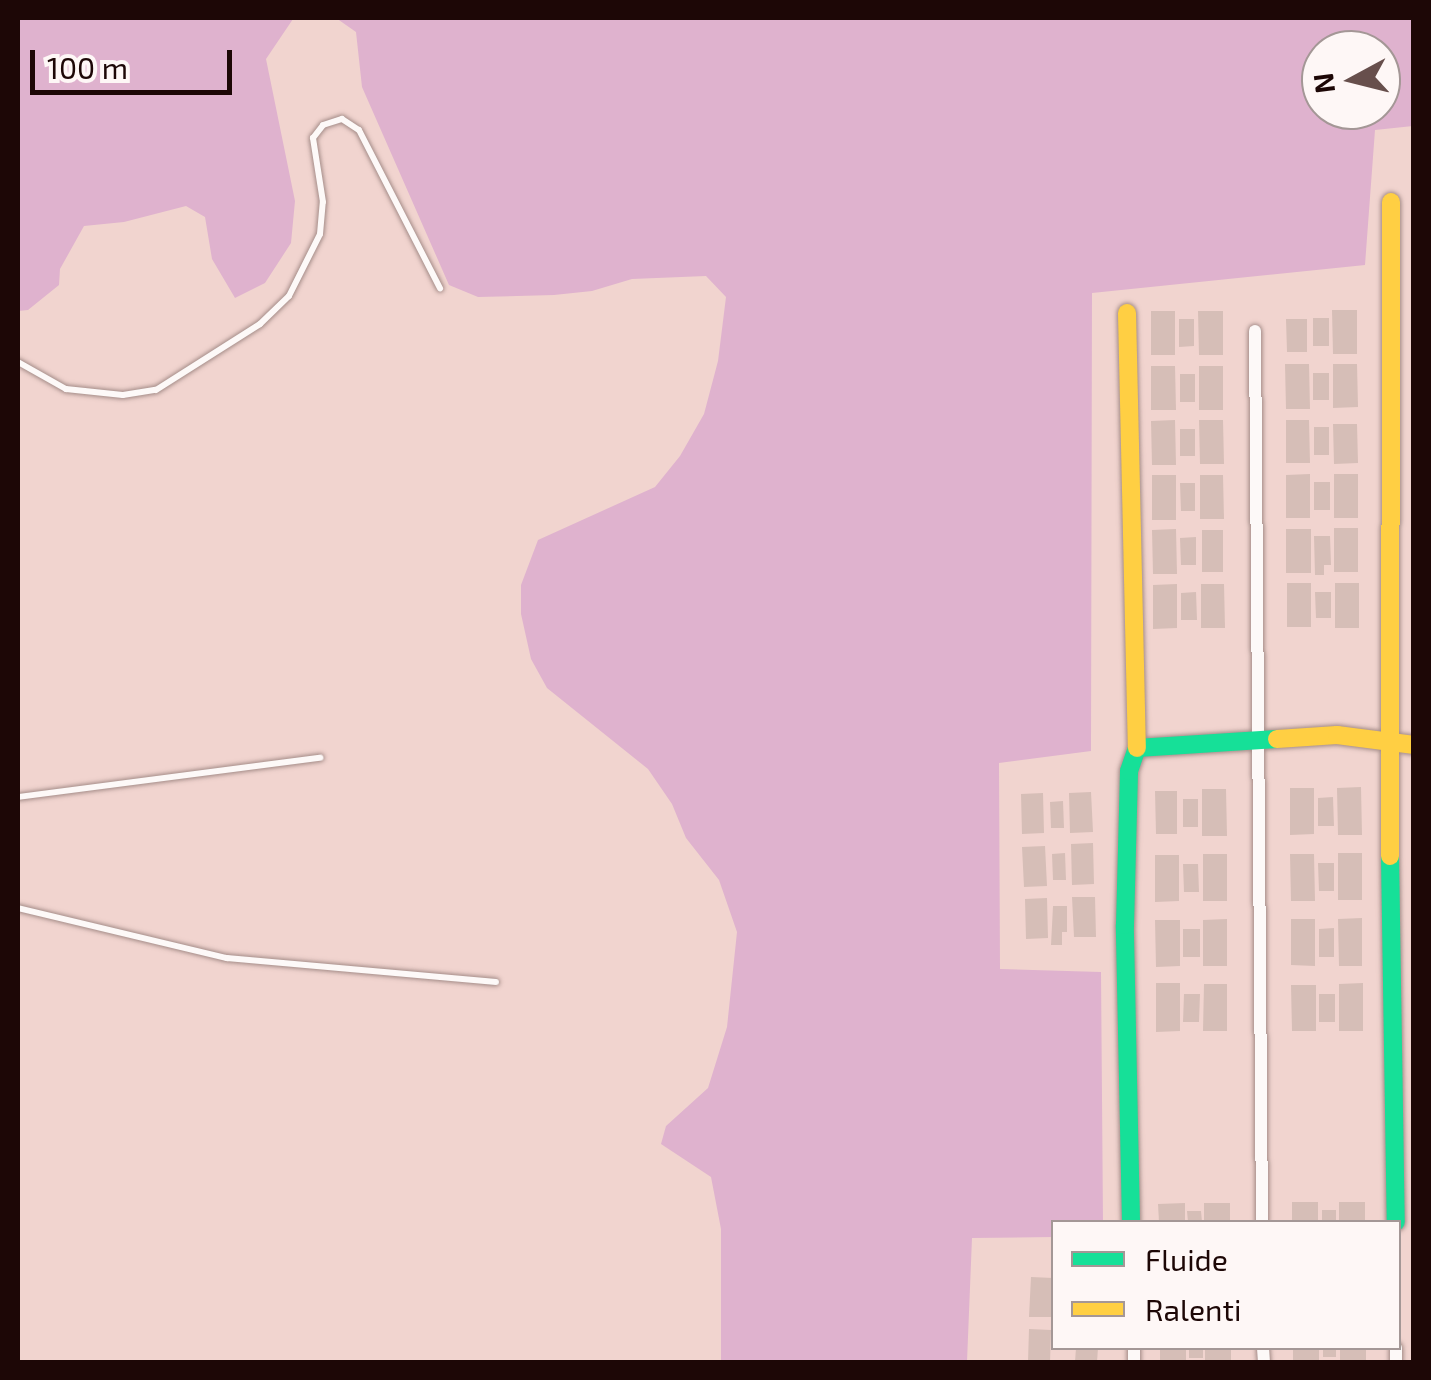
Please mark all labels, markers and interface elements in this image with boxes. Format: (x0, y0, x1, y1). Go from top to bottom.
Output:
scale bar (35, 30, 238, 92)
north arrow (1301, 30, 1401, 130)
text: 100 m (47, 49, 128, 85)
text: N (1305, 71, 1341, 96)
legend (1051, 1220, 1401, 1350)
text: Fluide (1145, 1241, 1228, 1277)
text: Ralenti (1145, 1291, 1241, 1327)

